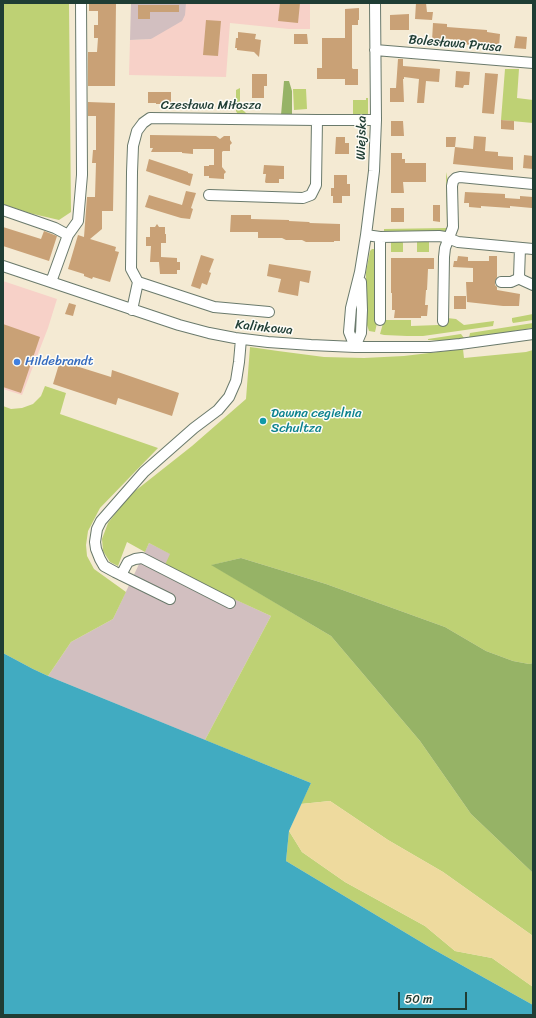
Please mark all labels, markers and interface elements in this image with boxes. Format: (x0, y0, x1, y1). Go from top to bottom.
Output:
street label: Bolesława Prusa (408, 32, 502, 56)
street label: Czesława Miłosza (161, 98, 261, 114)
street label: Wiejska (354, 116, 370, 160)
street label: Kalinkowa (235, 317, 293, 339)
place label: Hildebrandt (25, 354, 93, 370)
marker: Hildebrandt (12, 357, 22, 367)
place label: Dawna cegielnia Schultza (271, 406, 362, 437)
marker: Dawna cegielnia Schultza (258, 416, 268, 426)
scale bar (400, 984, 469, 1010)
text: 50 m (405, 988, 432, 1010)

